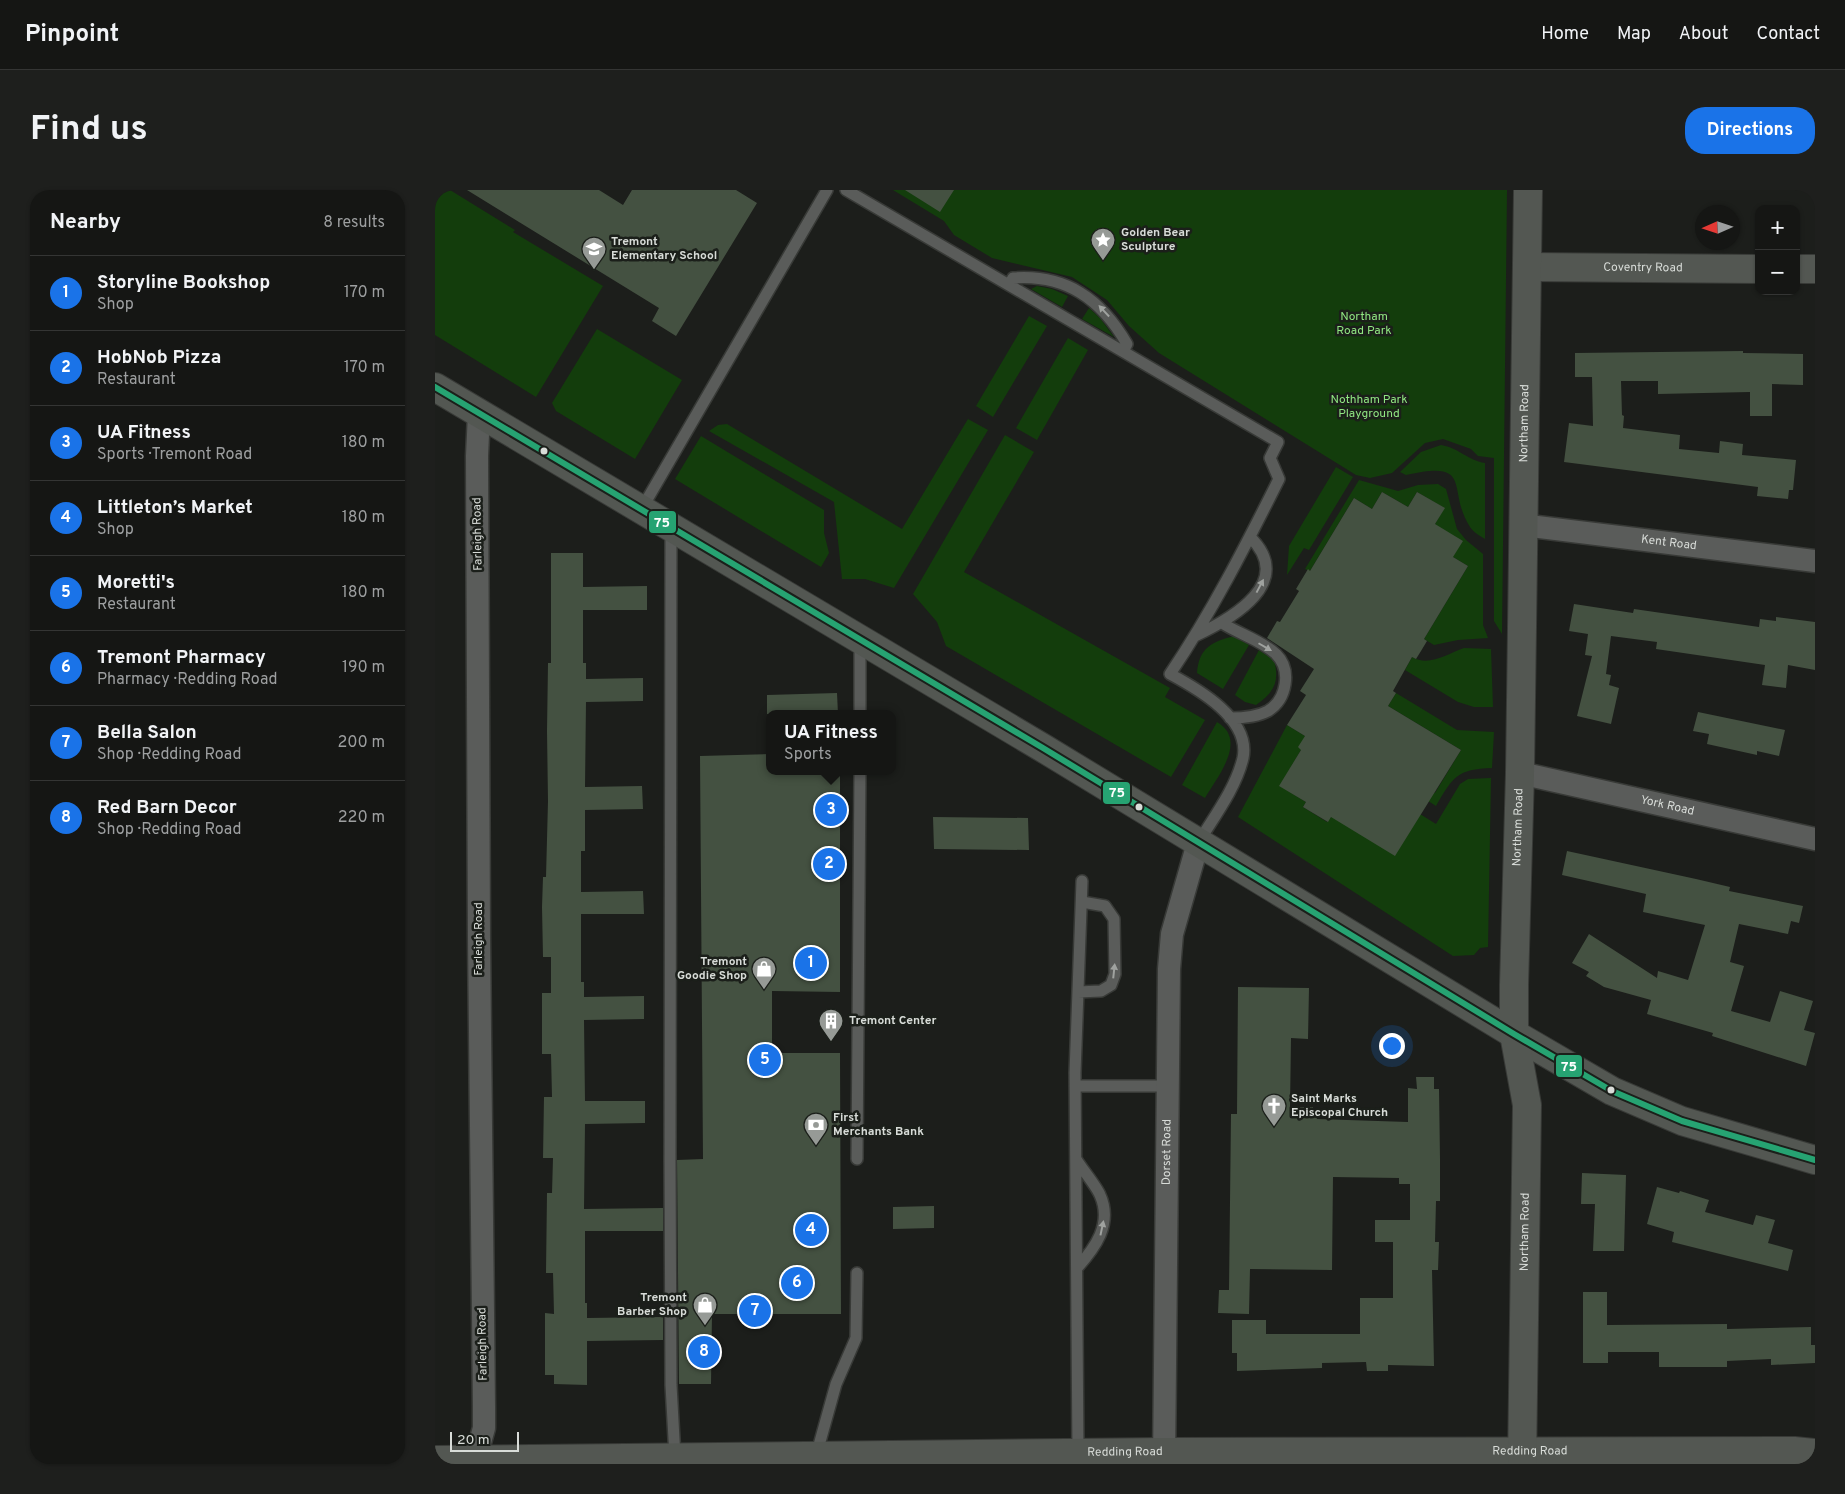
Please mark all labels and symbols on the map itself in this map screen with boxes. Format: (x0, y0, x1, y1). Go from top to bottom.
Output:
north arrow (1695, 205, 1740, 250)
place label: Golden Bear Sculpture (1121, 225, 1190, 255)
place icon: Golden Bear Sculpture (1090, 227, 1116, 261)
place label: Tremont Elementary School (611, 234, 717, 264)
school or university icon: Tremont Elementary School (581, 236, 607, 270)
street label: Coventry Road (1603, 260, 1683, 276)
one-way arrow (1098, 306, 1110, 318)
park label: Northam Road Park (1336, 309, 1392, 339)
street label: Northam Road (1516, 384, 1533, 463)
park label: Nothham Park Playground (1330, 392, 1408, 422)
unlabelled marker (539, 446, 549, 456)
street label: Farleigh Road (469, 497, 487, 571)
line badge: 75 (648, 510, 677, 534)
text: 75 (654, 515, 670, 532)
street label: Kent Road (1640, 532, 1698, 554)
one-way arrow (1256, 579, 1264, 593)
one-way arrow (1257, 643, 1272, 651)
line badge: 75 (1102, 781, 1131, 805)
text: 75 (1109, 785, 1125, 802)
street label: Northam Road (1509, 788, 1528, 867)
pin: 3 (815, 791, 847, 829)
street label: York Road (1639, 792, 1696, 820)
unlabelled marker (1134, 802, 1144, 812)
pin: 2 (813, 845, 845, 883)
street label: Farleigh Road (471, 902, 487, 976)
pin: 1 (795, 944, 827, 982)
place label: Tremont Goodie Shop (677, 954, 747, 984)
shop icon: Tremont Goodie Shop (751, 956, 777, 990)
one-way arrow (1110, 963, 1118, 979)
building icon: Tremont Center (818, 1008, 844, 1042)
place label: Tremont Center (849, 1013, 936, 1029)
your location (1379, 1033, 1405, 1059)
pin: 5 (749, 1041, 781, 1079)
line badge: 75 (1555, 1054, 1583, 1078)
text: 75 (1561, 1059, 1577, 1076)
unlabelled marker (1606, 1085, 1616, 1095)
place label: Saint Marks Episcopal Church (1291, 1091, 1388, 1121)
church icon: Saint Marks Episcopal Church (1261, 1093, 1287, 1127)
place label: First Merchants Bank (833, 1110, 924, 1140)
bank icon: First Merchants Bank (803, 1112, 829, 1146)
street label: Dorset Road (1159, 1119, 1175, 1185)
street label: Northam Road (1517, 1193, 1534, 1271)
pin: 4 (795, 1211, 827, 1249)
one-way arrow (1098, 1221, 1106, 1236)
pin: 6 (781, 1264, 813, 1302)
place label: Tremont Barber Shop (617, 1290, 687, 1320)
shop icon: Tremont Barber Shop (692, 1292, 718, 1326)
pin: 7 (739, 1292, 771, 1330)
street label: Farleigh Road (474, 1307, 492, 1381)
pin: 8 (688, 1333, 720, 1371)
scale bar (450, 1429, 519, 1452)
street label: Redding Road (1492, 1443, 1568, 1459)
street label: Redding Road (1087, 1444, 1163, 1461)

